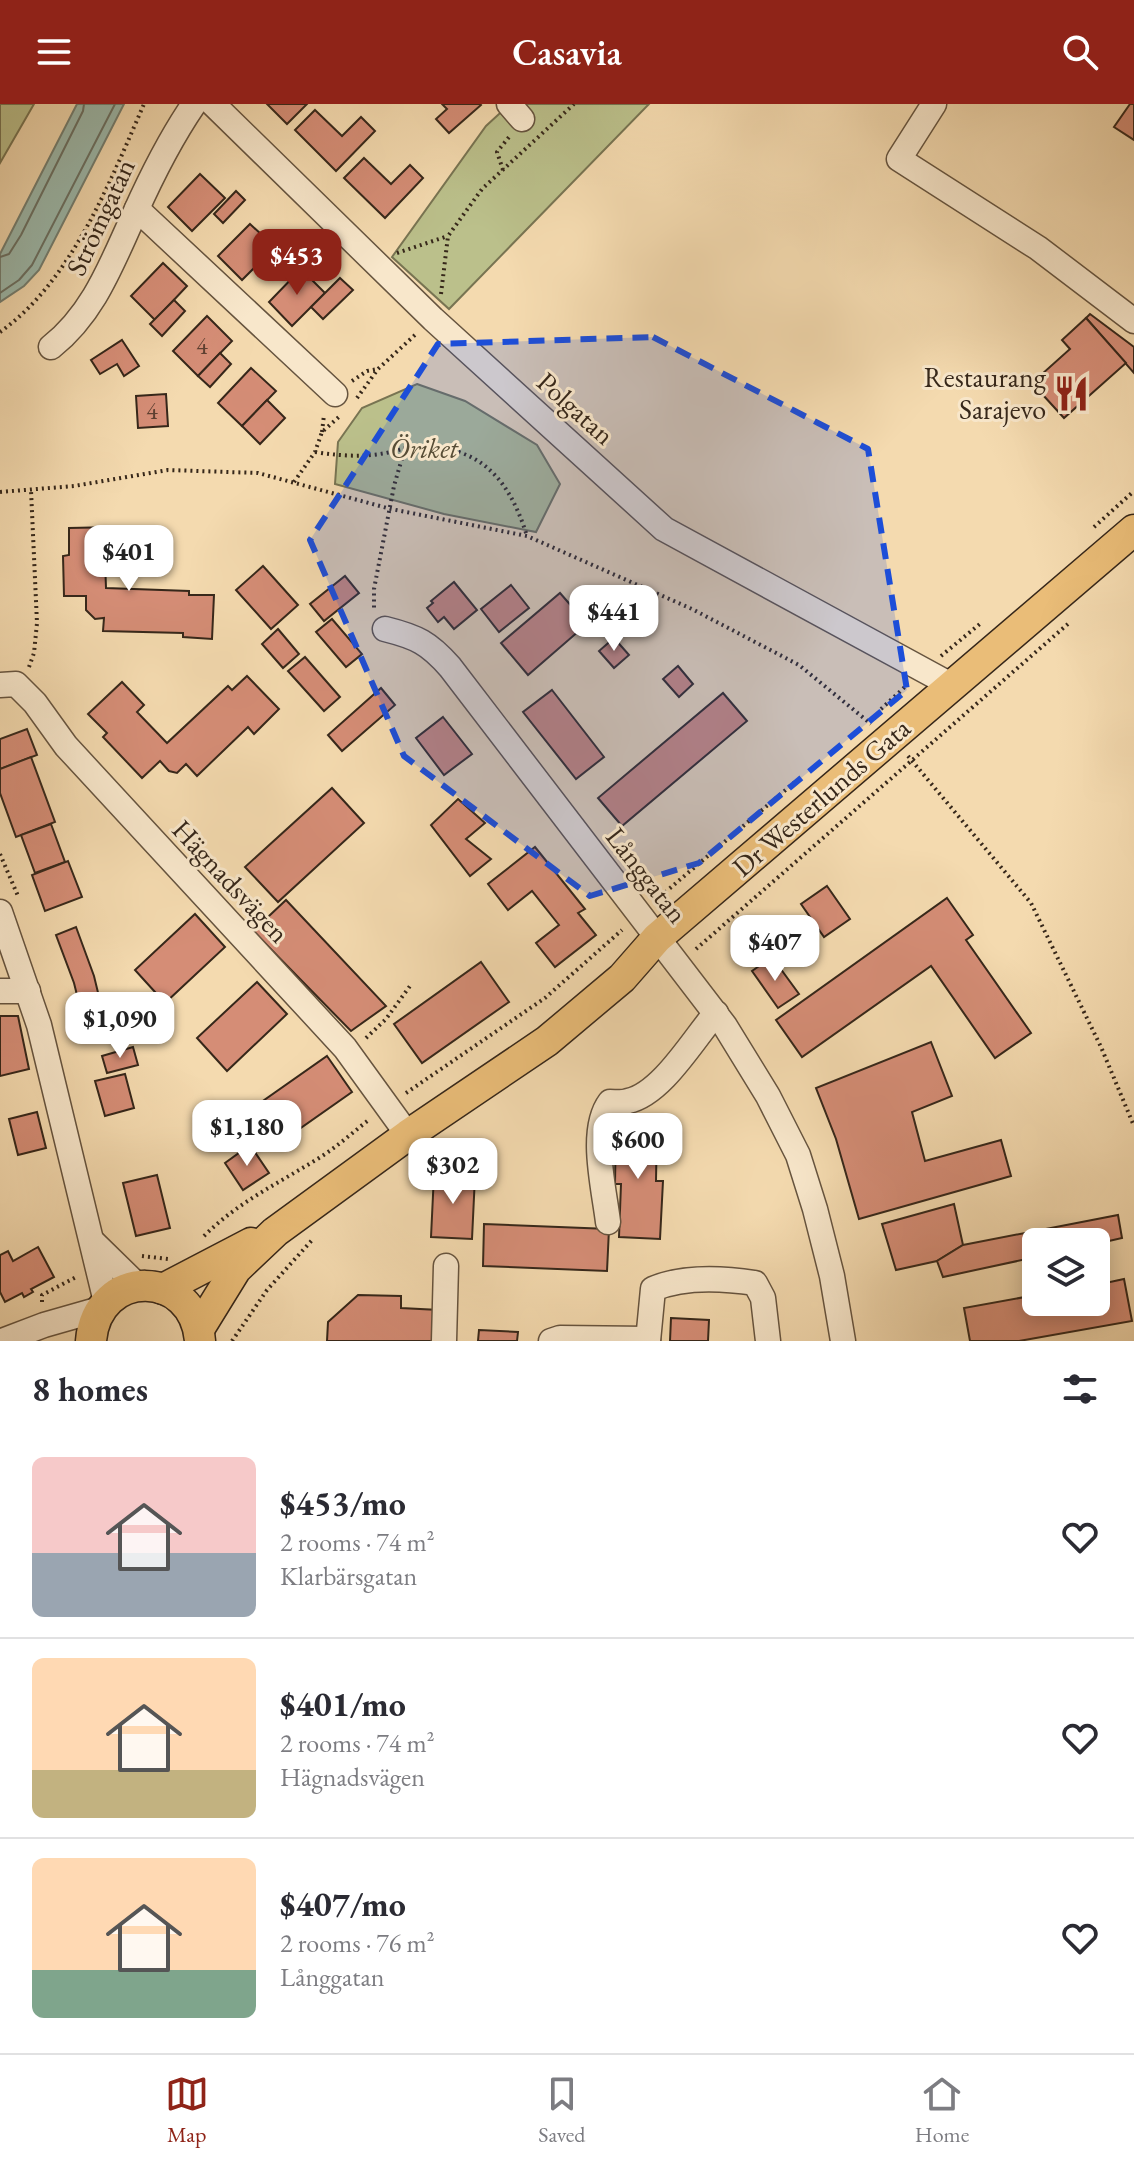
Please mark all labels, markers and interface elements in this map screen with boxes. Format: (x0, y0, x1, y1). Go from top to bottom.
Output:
text: Casavia (512, 29, 622, 76)
icon: menu (32, 30, 76, 74)
icon: search (1058, 30, 1102, 74)
street label: Strömgatan (57, 153, 143, 281)
pin: $453 (250, 229, 344, 297)
text: $453 (270, 238, 324, 272)
house number: 4 (196, 330, 208, 361)
place label: Restaurang Sarajevo (924, 359, 1047, 427)
street label: Polgatan (530, 364, 623, 452)
restaurant icon: Restaurang Sarajevo (1053, 374, 1091, 412)
house number: 4 (146, 395, 158, 426)
park label: Öriket (390, 430, 460, 466)
pin: $401 (82, 525, 176, 593)
text: $401 (102, 534, 156, 568)
pin: $441 (567, 585, 661, 653)
text: $441 (587, 594, 641, 628)
street label: Dr Westerlunds Gata (724, 709, 918, 884)
street label: Hägnadsvägen (165, 812, 298, 951)
street label: Långgatan (598, 820, 696, 931)
pin: $407 (728, 915, 822, 983)
text: $407 (748, 924, 802, 958)
pin: $1,090 (55, 992, 185, 1060)
text: $1,090 (83, 1001, 157, 1035)
pin: $1,180 (182, 1100, 312, 1168)
text: $1,180 (210, 1109, 284, 1143)
pin: $600 (591, 1113, 685, 1181)
text: $600 (611, 1122, 665, 1156)
pin: $302 (406, 1138, 500, 1206)
text: $302 (426, 1147, 480, 1181)
map controls (1022, 1228, 1110, 1316)
button: layers (1022, 1228, 1110, 1316)
text: 8 homes (32, 1367, 148, 1411)
icon: filters (1058, 1367, 1102, 1411)
text: $453/mo (280, 1481, 406, 1525)
icon: home (96, 1489, 192, 1585)
icon: heart (1058, 1515, 1102, 1559)
text: 2 rooms · 74 m² (280, 1525, 435, 1559)
text: Klarbärsgatan (280, 1559, 417, 1593)
text: $401/mo (280, 1682, 406, 1726)
icon: home (96, 1690, 192, 1786)
icon: heart (1058, 1716, 1102, 1760)
text: 2 rooms · 74 m² (280, 1726, 435, 1760)
text: Hägnadsvägen (280, 1760, 425, 1794)
text: $407/mo (280, 1882, 406, 1926)
icon: home (96, 1890, 192, 1986)
icon: heart (1058, 1916, 1102, 1960)
text: 2 rooms · 76 m² (280, 1926, 435, 1960)
text: Långgatan (280, 1960, 385, 1994)
tab: Map (165, 2072, 209, 2149)
tab: Saved (538, 2072, 585, 2149)
tab: Home (915, 2072, 969, 2149)

